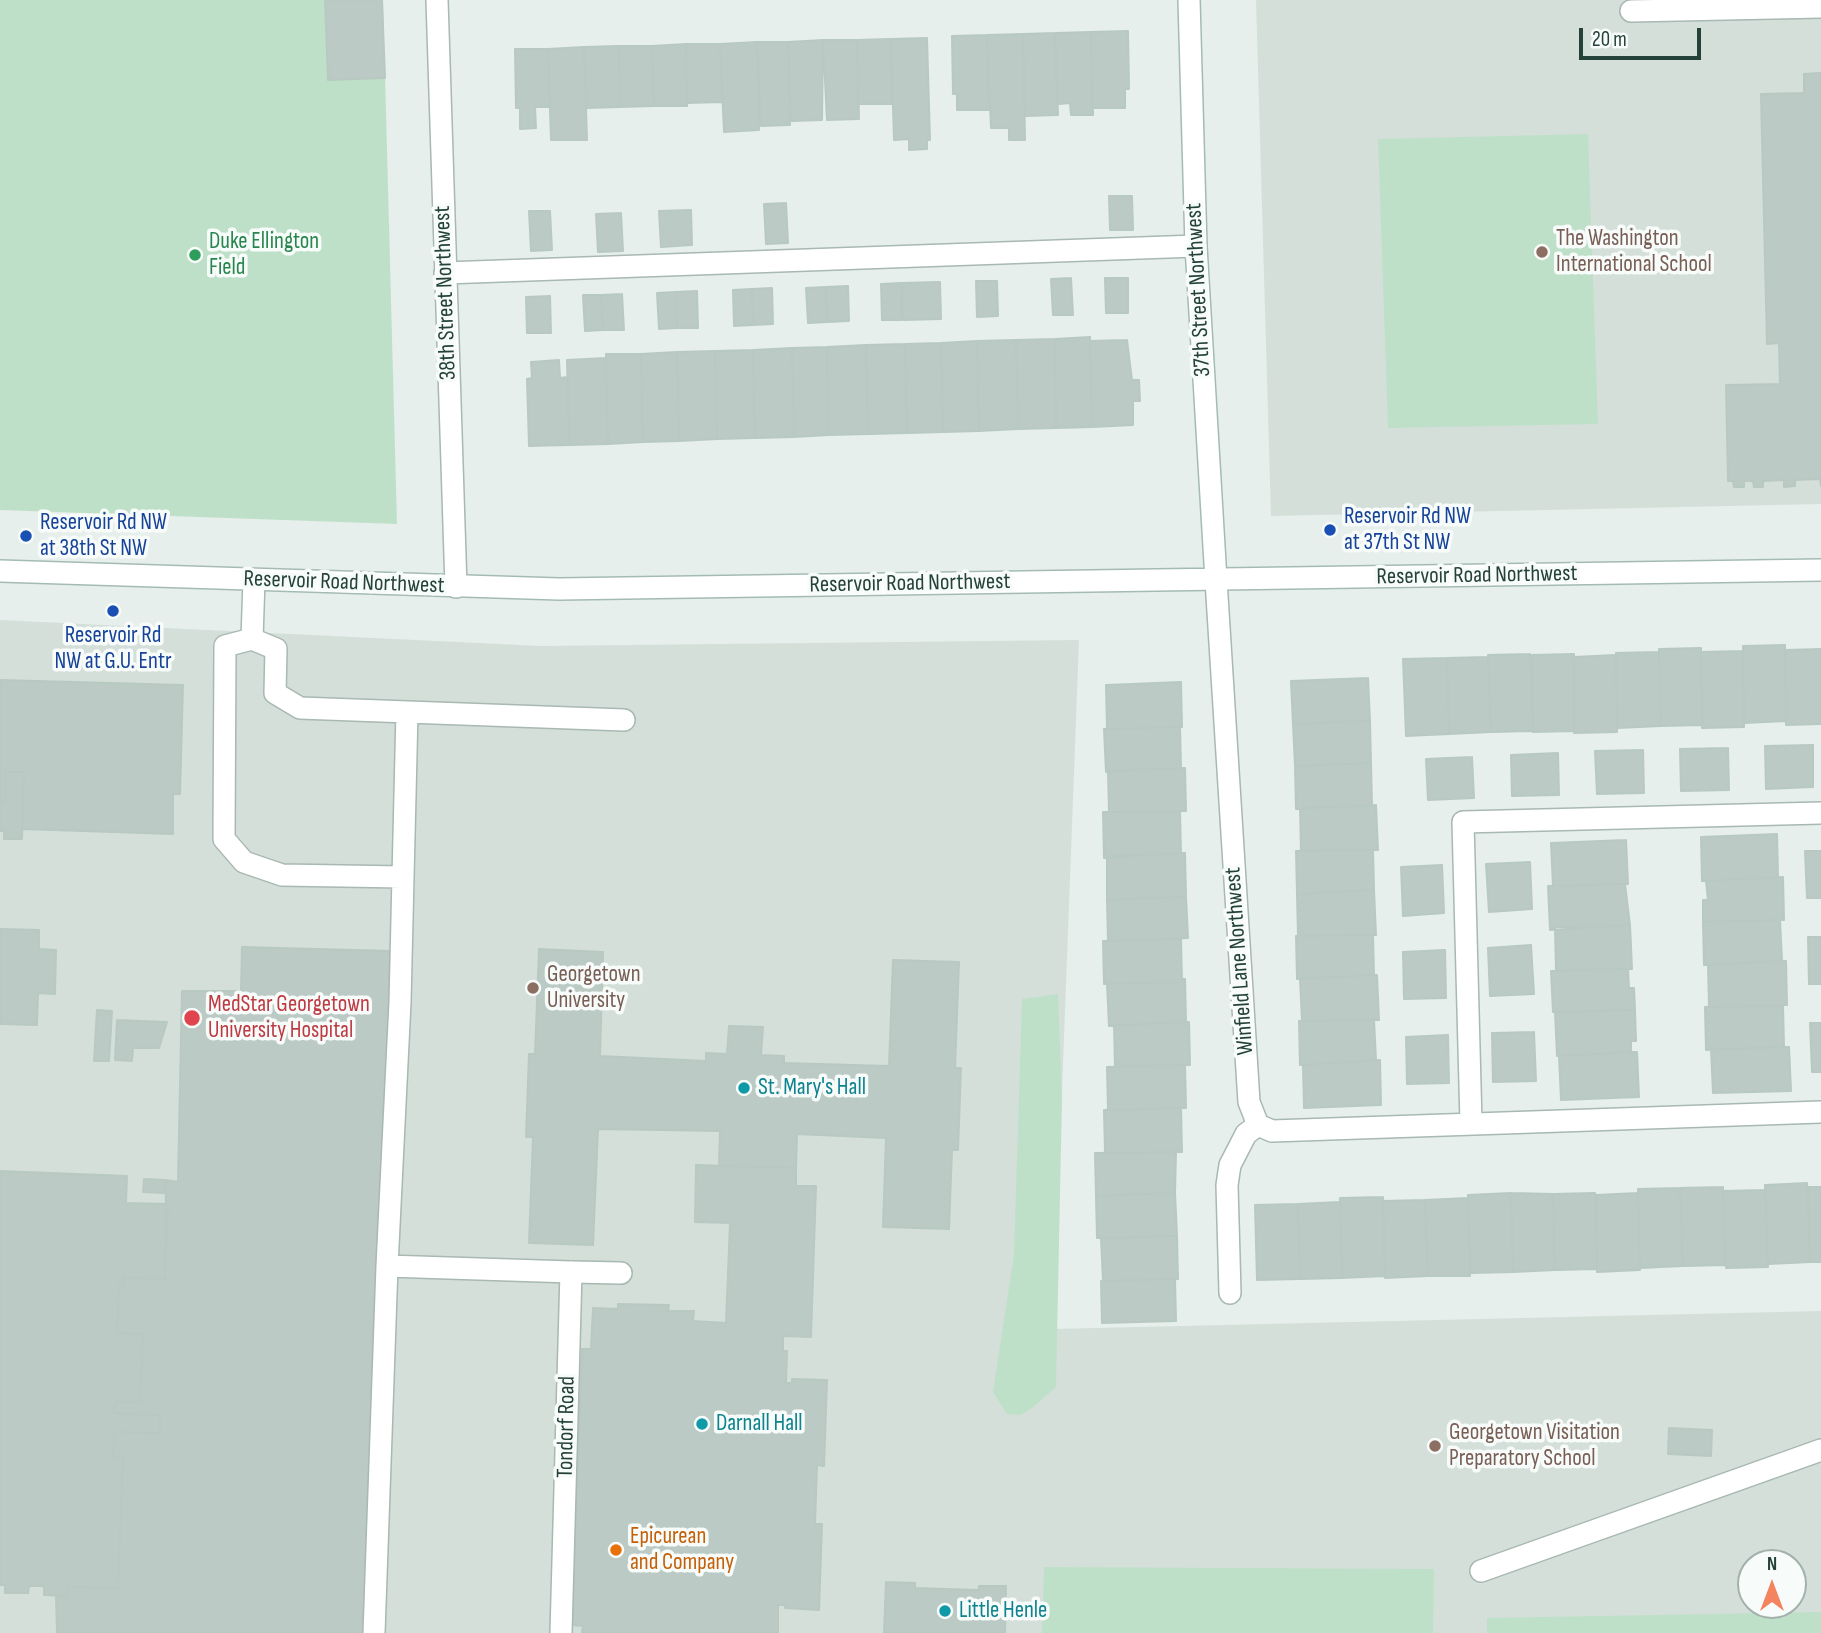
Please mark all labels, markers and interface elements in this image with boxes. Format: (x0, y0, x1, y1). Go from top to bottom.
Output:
scale bar (1583, 14, 1706, 58)
text: 20 m (1592, 27, 1627, 52)
street label: 37th Street Northwest (1181, 202, 1217, 378)
street label: 38th Street Northwest (429, 205, 463, 381)
place label: The Washington International School (1556, 225, 1712, 279)
place label: Duke Ellington Field (209, 228, 319, 282)
marker: The Washington International School (1534, 244, 1550, 260)
marker: Duke Ellington Field (187, 247, 203, 263)
place label: Reservoir Rd NW at 37th St NW (1344, 503, 1471, 557)
place label: Reservoir Rd NW at 38th St NW (40, 509, 167, 563)
marker: Reservoir Rd NW at 37th St NW (1322, 522, 1338, 538)
marker: Reservoir Rd NW at 38th St NW (18, 528, 34, 544)
street label: Reservoir Road Northwest (1376, 560, 1578, 592)
street label: Reservoir Road Northwest (243, 566, 445, 600)
street label: Reservoir Road Northwest (809, 568, 1011, 600)
marker: Reservoir Rd NW at G.U. Entr (105, 603, 121, 619)
place label: Reservoir Rd NW at G.U. Entr (54, 622, 172, 676)
street label: Winfield Lane Northwest (1220, 866, 1260, 1056)
place label: Georgetown University (547, 961, 641, 1015)
marker: Georgetown University (525, 980, 541, 996)
place label: MedStar Georgetown University Hospital (208, 991, 370, 1045)
marker: MedStar Georgetown University Hospital (182, 1008, 202, 1028)
place label: St. Mary's Hall (758, 1074, 866, 1102)
marker: St. Mary's Hall (736, 1080, 752, 1096)
street label: Tondorf Road (552, 1376, 582, 1478)
place label: Darnall Hall (716, 1410, 803, 1438)
marker: Darnall Hall (694, 1416, 710, 1432)
place label: Georgetown Visitation Preparatory School (1449, 1419, 1620, 1473)
marker: Georgetown Visitation Preparatory School (1427, 1438, 1443, 1454)
place label: Epicurean and Company (630, 1523, 734, 1577)
marker: Epicurean and Company (608, 1542, 624, 1558)
north arrow (1737, 1549, 1807, 1619)
text: N (1767, 1553, 1777, 1576)
place label: Little Henle (959, 1597, 1047, 1625)
marker: Little Henle (937, 1603, 953, 1619)

